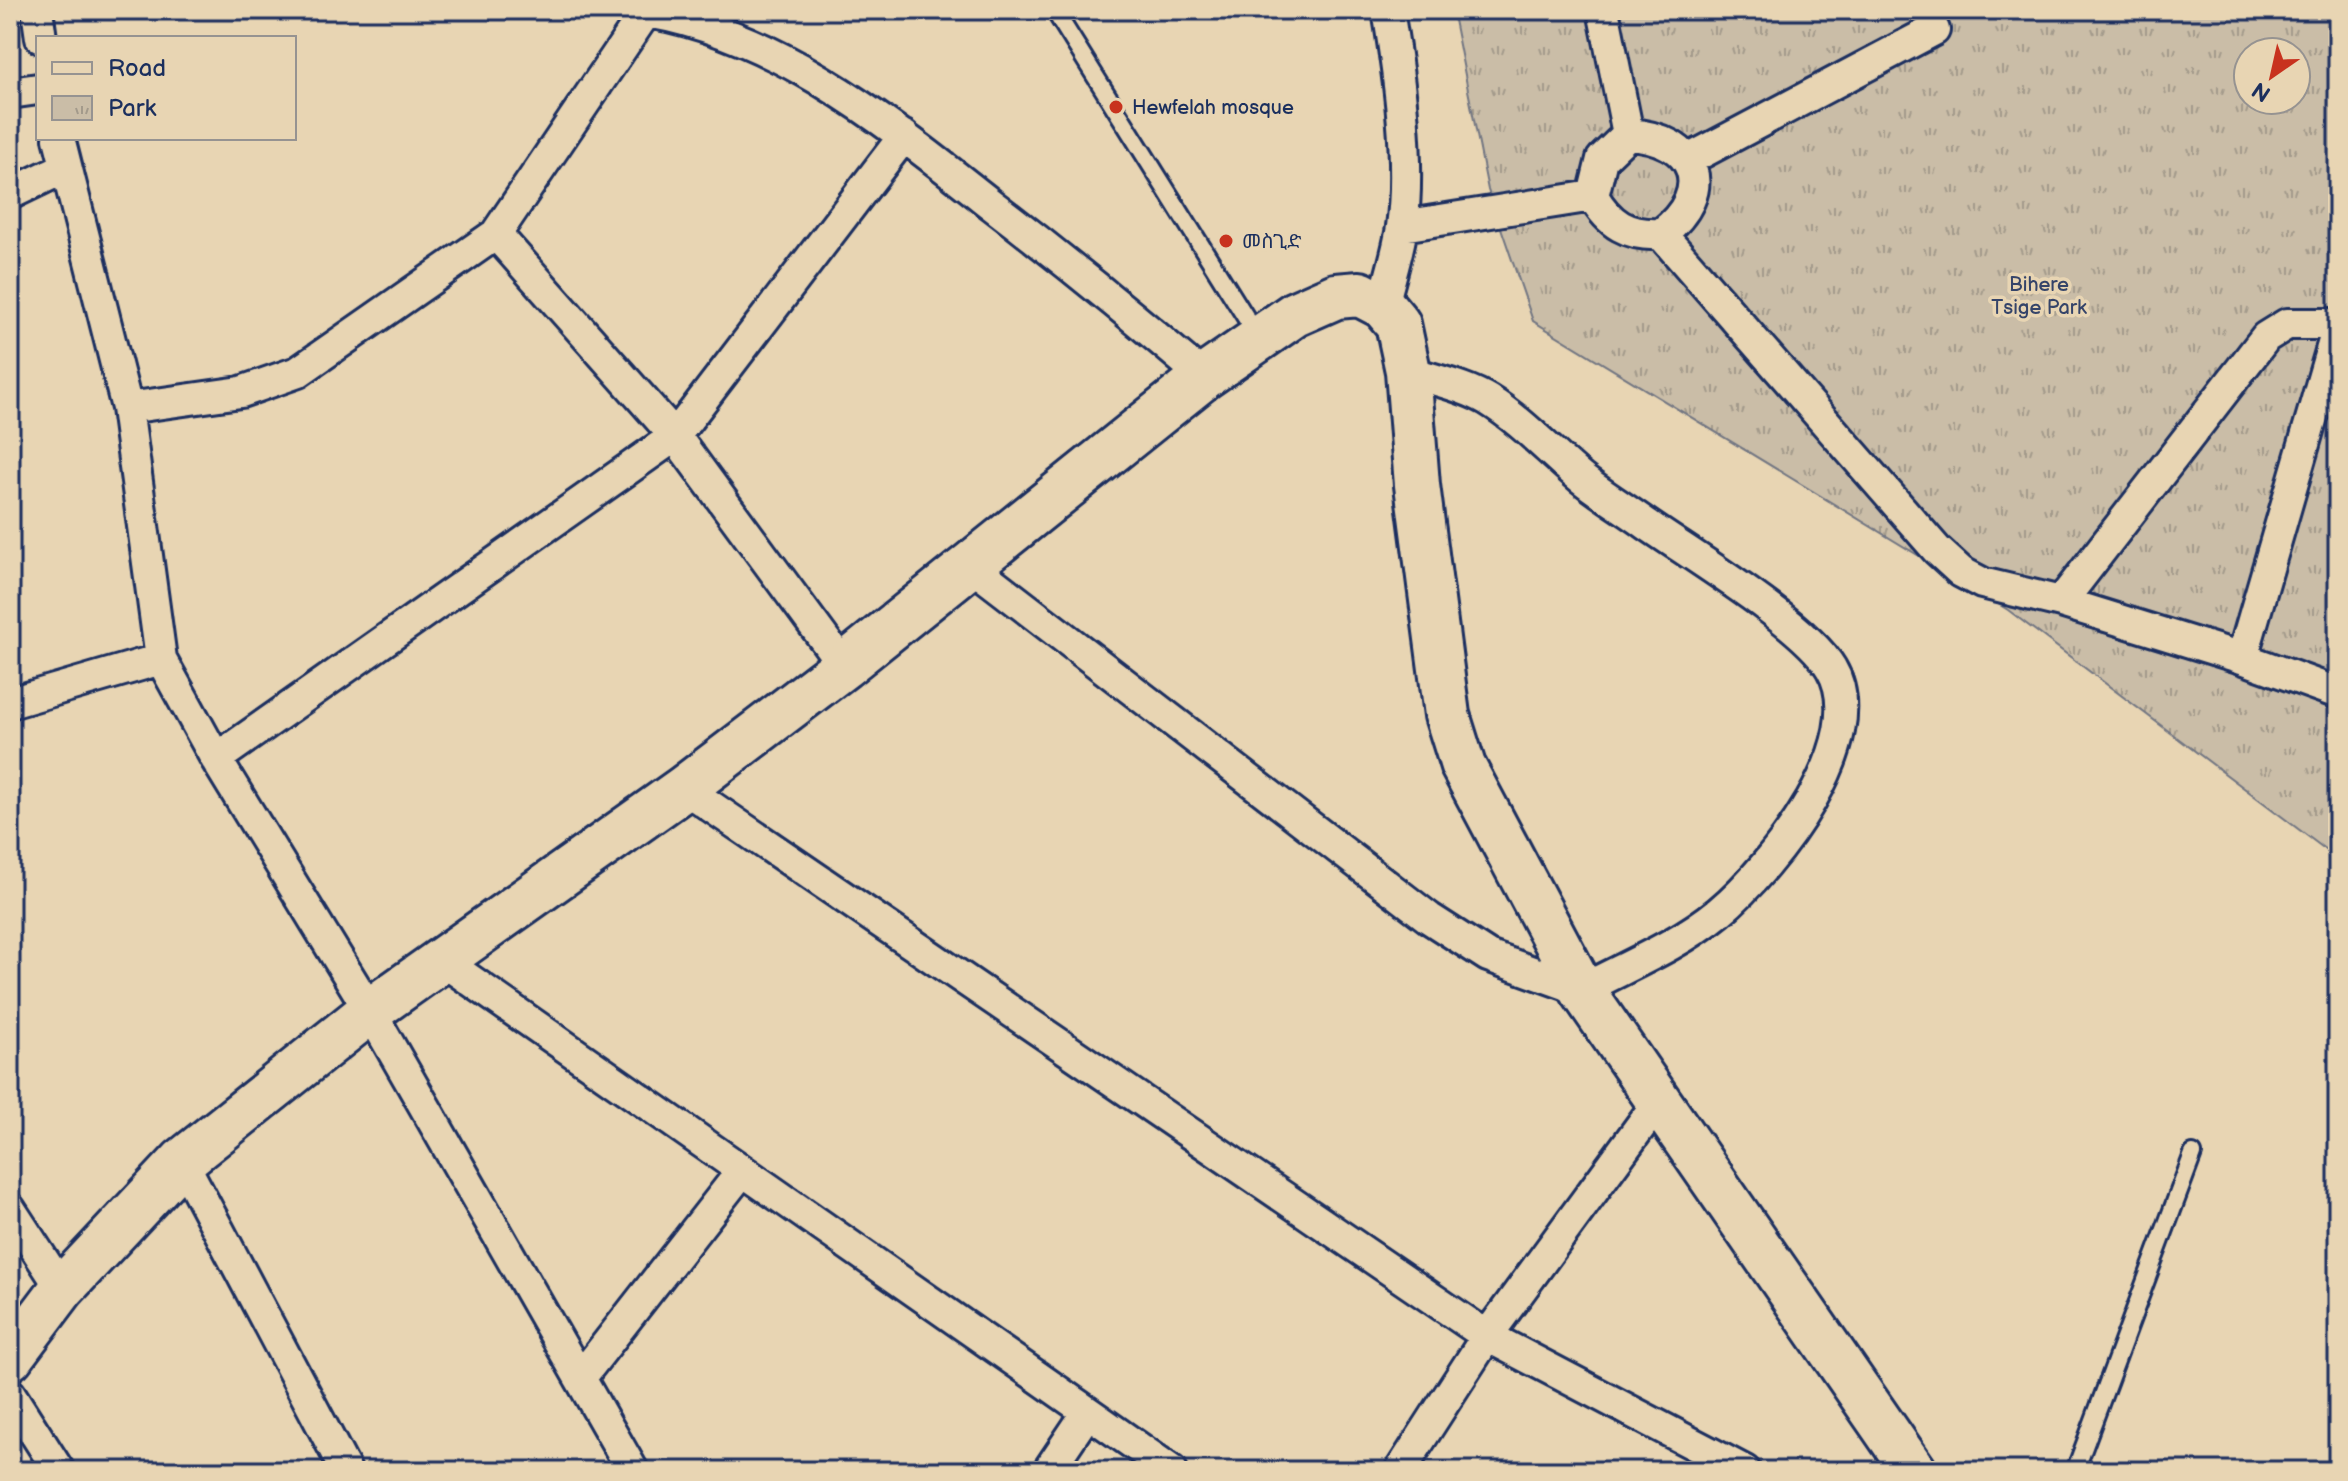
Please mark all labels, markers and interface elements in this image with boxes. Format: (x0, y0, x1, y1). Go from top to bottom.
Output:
legend (36, 36, 296, 140)
north arrow (2232, 36, 2312, 116)
text: Road (108, 54, 166, 83)
text: N (2247, 76, 2276, 107)
text: Park (108, 94, 156, 123)
place label: Hewfelah mosque (1132, 96, 1294, 120)
marker: Hewfelah mosque (1107, 98, 1125, 116)
place label: መስጊድ (1242, 230, 1302, 254)
marker: መስጊድ (1217, 232, 1235, 250)
park label: Bihere Tsige Park (1991, 273, 2087, 320)

